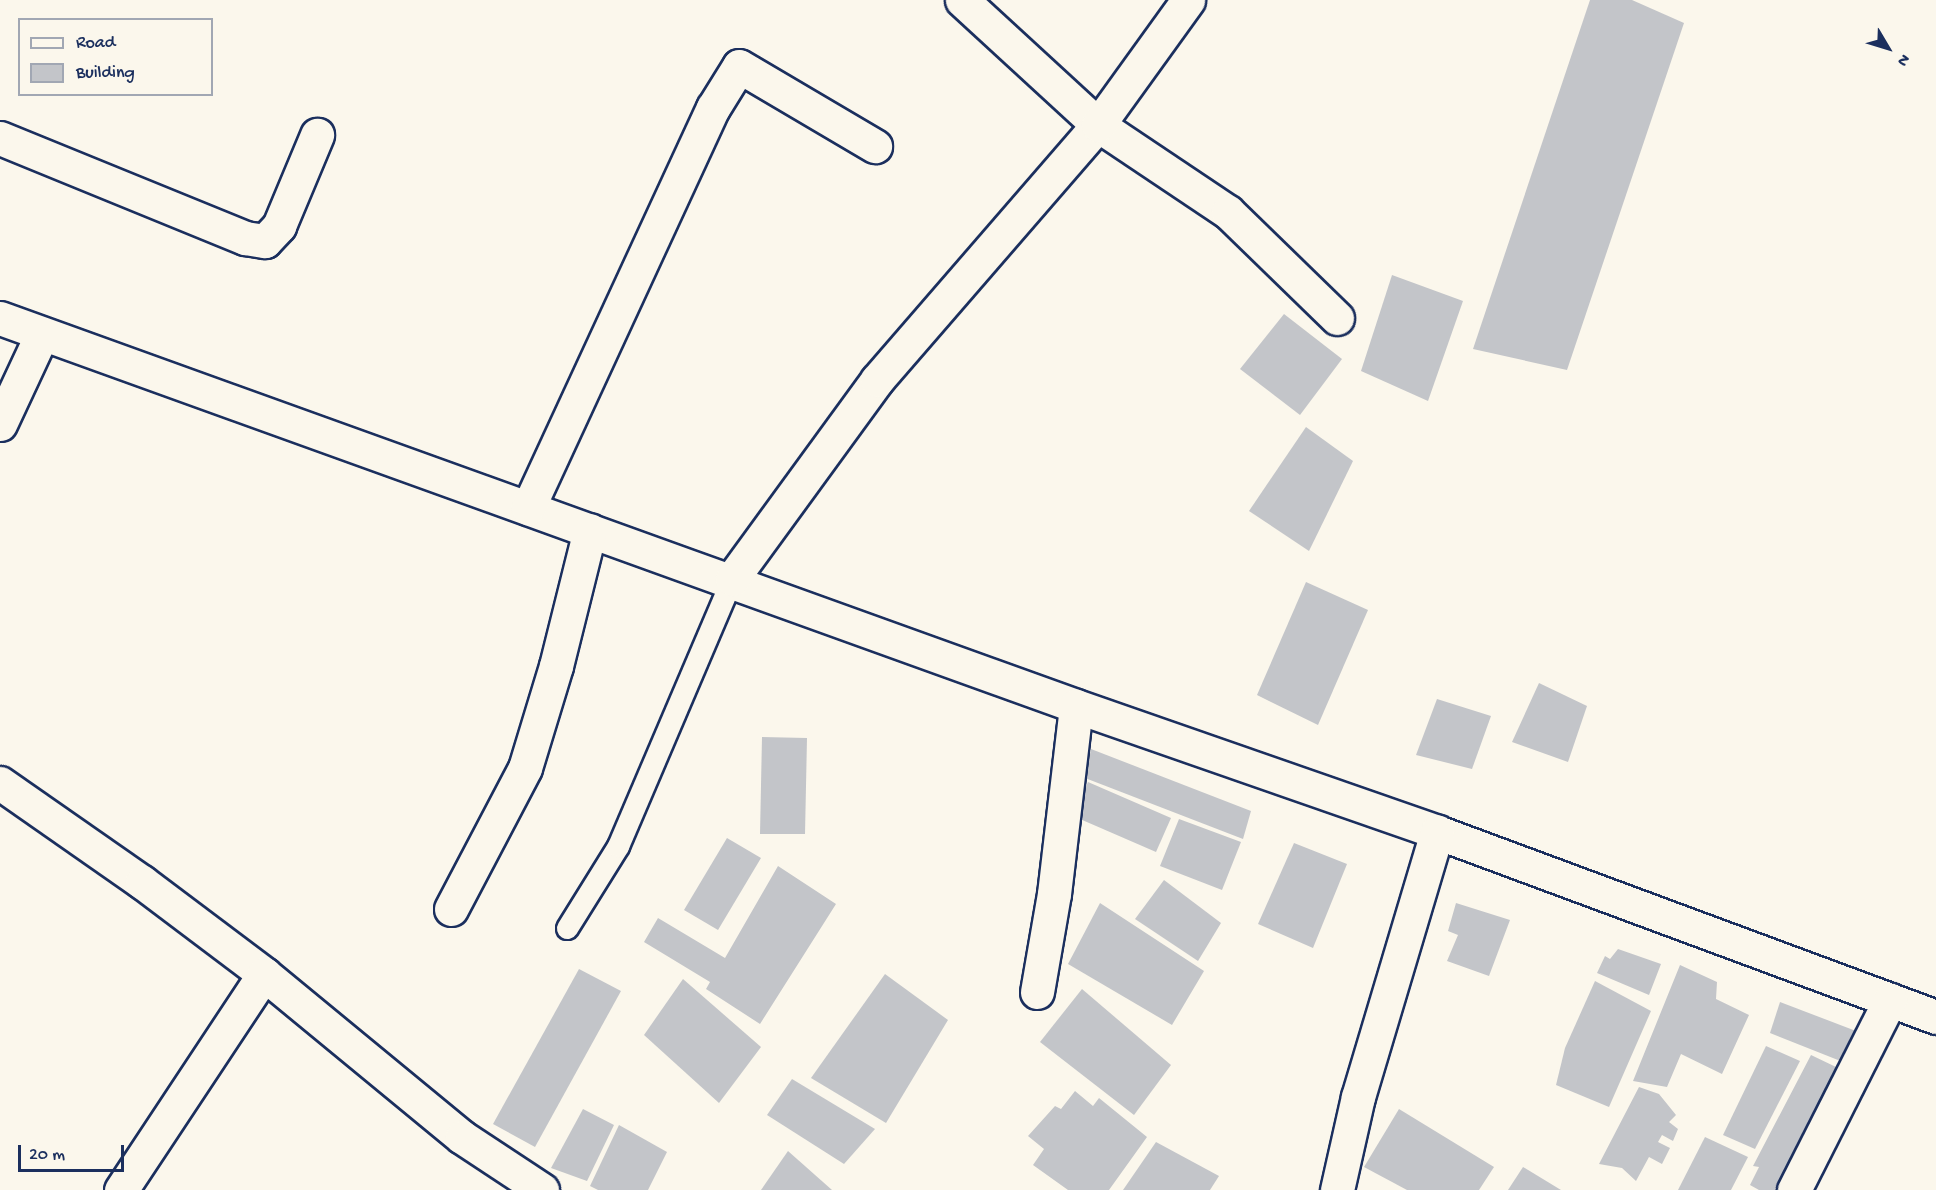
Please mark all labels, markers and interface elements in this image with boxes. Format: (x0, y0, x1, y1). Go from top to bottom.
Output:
legend (18, 18, 213, 96)
north arrow (1858, 18, 1918, 78)
text: Road (76, 33, 115, 54)
text: N (1892, 49, 1913, 69)
text: Building (76, 63, 135, 84)
scale bar (21, 1133, 128, 1171)
text: 20 m (29, 1145, 65, 1166)

